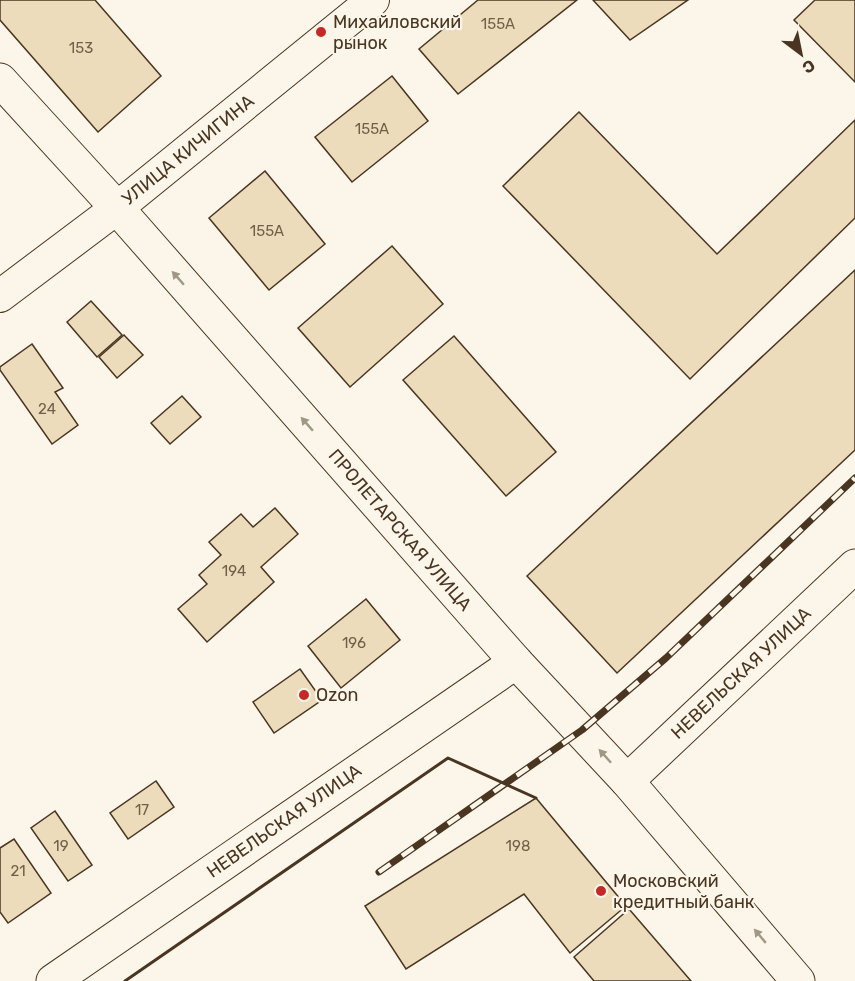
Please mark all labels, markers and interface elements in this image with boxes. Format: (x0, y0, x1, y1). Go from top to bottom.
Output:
place label: Михайловский рынок (333, 11, 461, 54)
house number: 155А (481, 15, 515, 33)
north arrow (771, 24, 831, 84)
marker: Михайловский рынок (314, 25, 328, 39)
house number: 153 (69, 39, 93, 57)
text: С (799, 55, 818, 77)
street label: УЛИЦА КИЧИГИНА (118, 90, 258, 210)
house number: 155А (355, 120, 389, 138)
house number: 155А (250, 222, 284, 240)
one-way arrow (172, 271, 185, 286)
house number: 24 (38, 400, 56, 418)
one-way arrow (301, 417, 314, 432)
street label: ПРОЛЕТАРСКАЯ УЛИЦА (324, 445, 476, 615)
house number: 194 (222, 562, 246, 580)
street label: НЕВЕЛЬСКАЯ УЛИЦА (666, 602, 816, 744)
house number: 196 (342, 634, 366, 652)
place label: Ozon (316, 684, 358, 706)
marker: Ozon (297, 688, 311, 702)
one-way arrow (598, 749, 612, 764)
street label: НЕВЕЛЬСКАЯ УЛИЦА (203, 759, 365, 883)
house number: 17 (135, 801, 149, 819)
house number: 19 (53, 837, 69, 855)
house number: 198 (506, 837, 530, 855)
house number: 21 (10, 862, 26, 880)
place label: Московский кредитный банк (613, 870, 755, 913)
marker: Московский кредитный банк (594, 884, 608, 898)
one-way arrow (753, 928, 766, 944)

